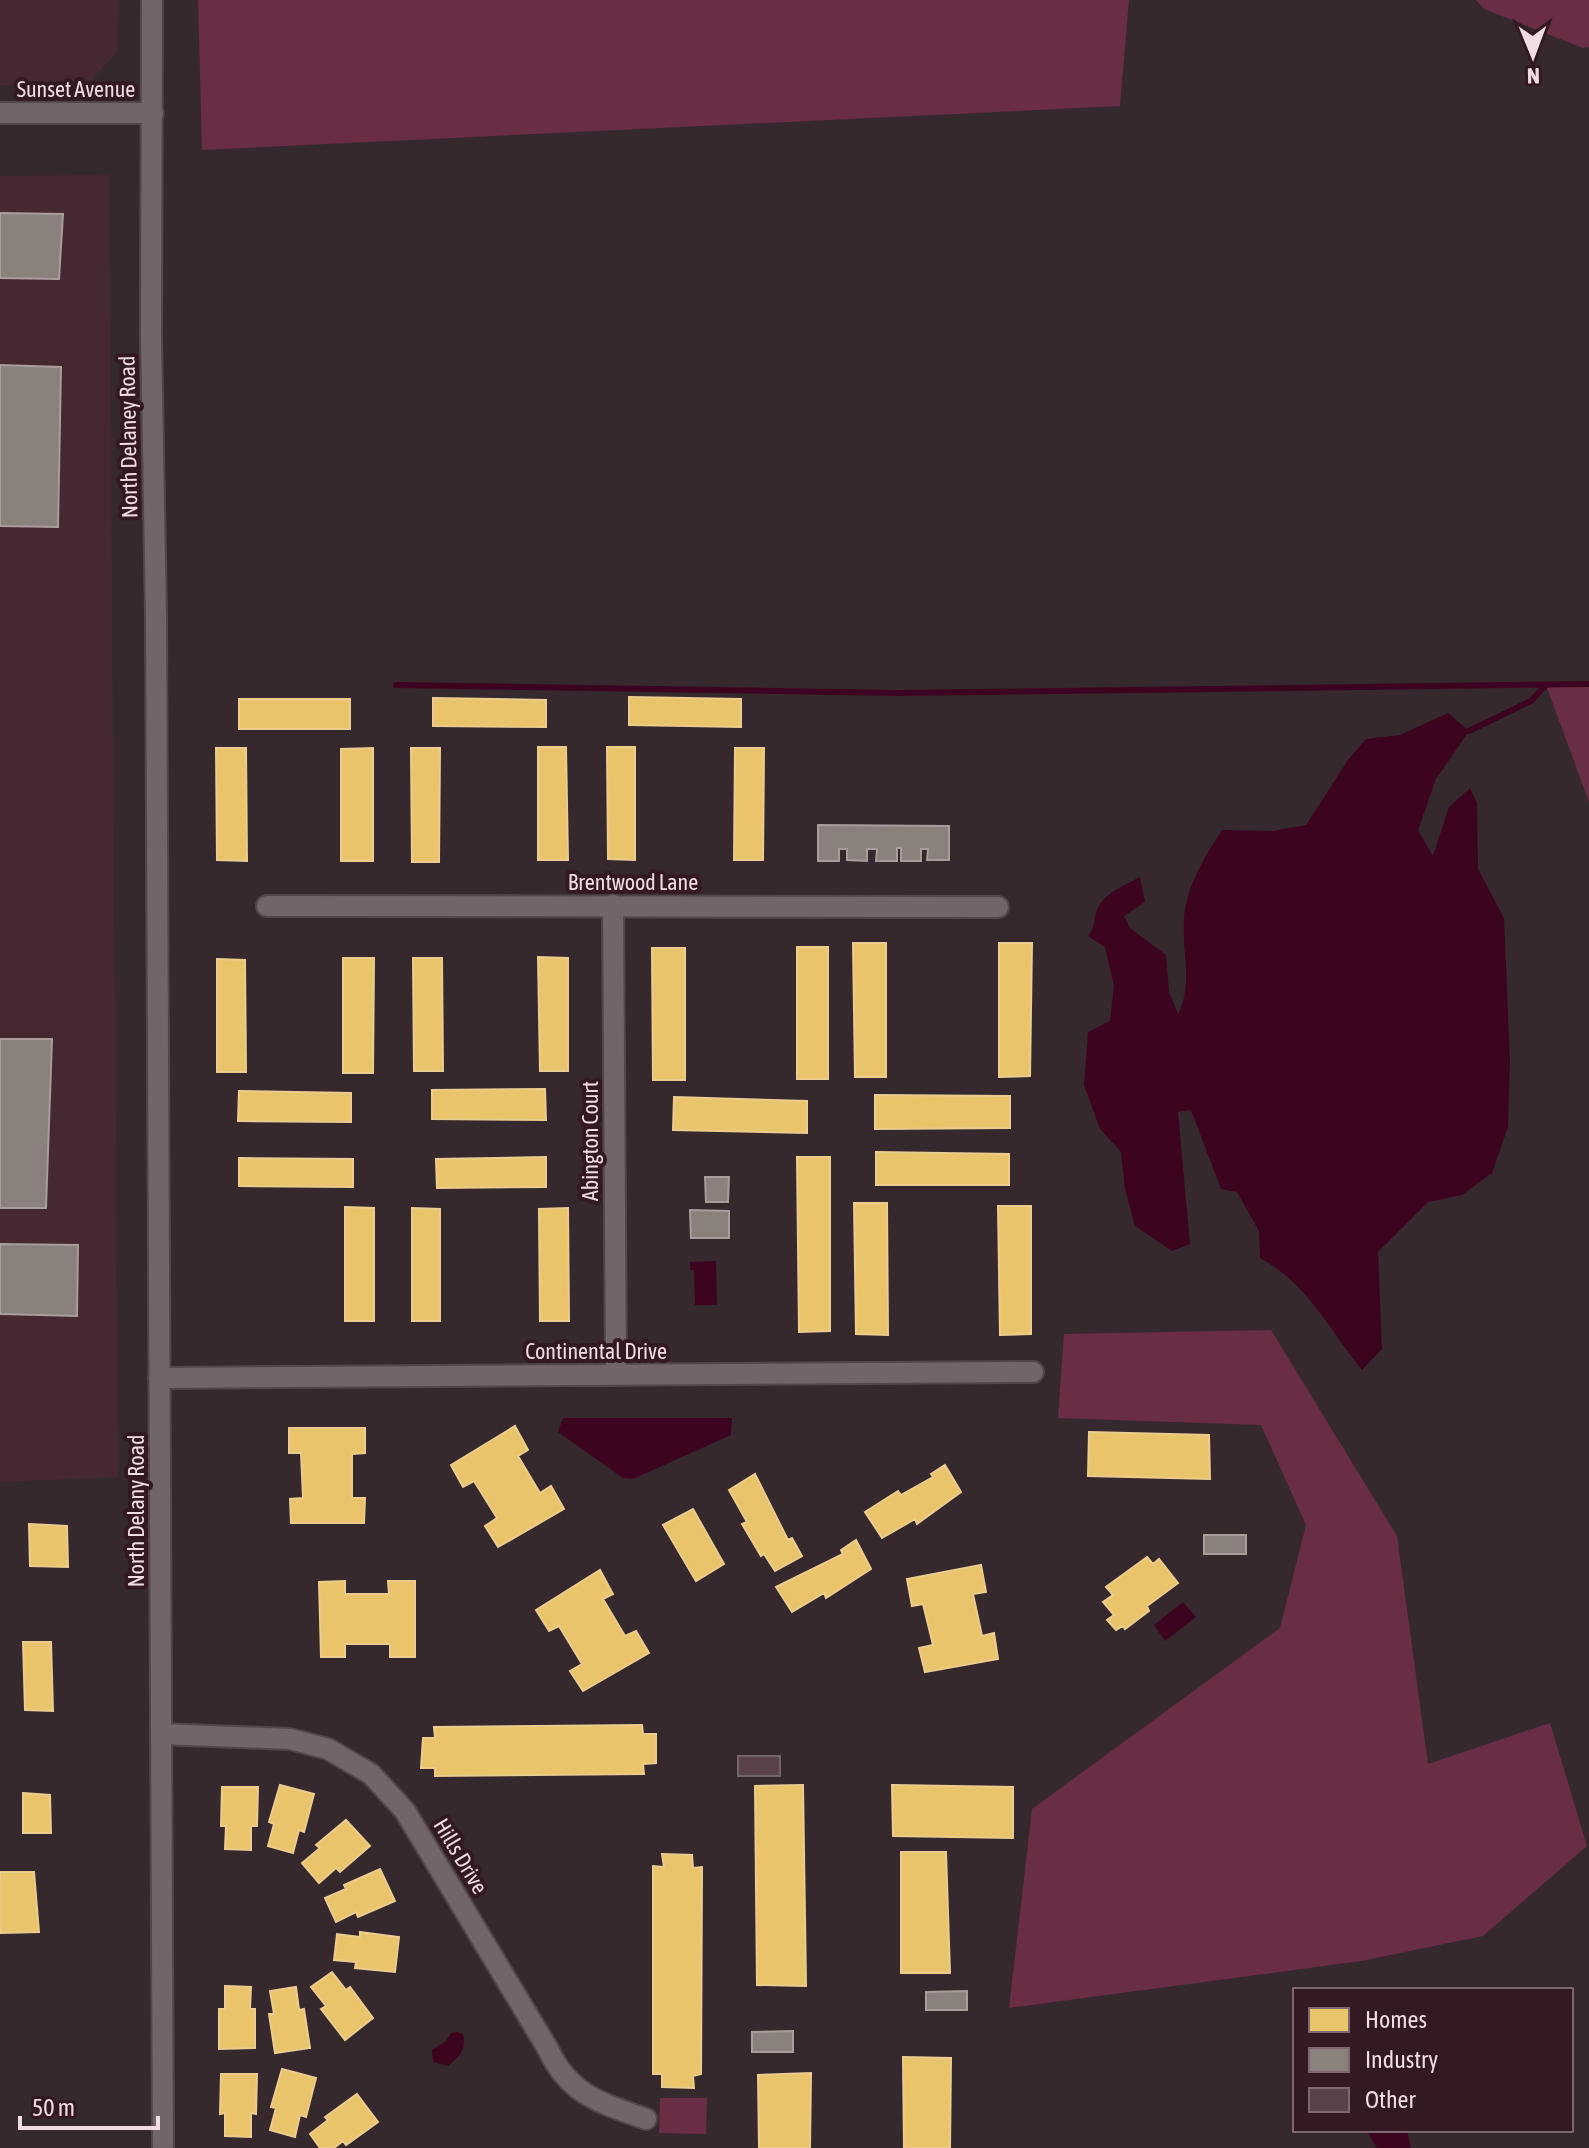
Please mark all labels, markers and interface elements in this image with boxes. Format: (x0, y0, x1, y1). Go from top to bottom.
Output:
north arrow (1493, 16, 1573, 96)
text: N (1527, 63, 1540, 89)
street label: Sunset Avenue (17, 76, 135, 102)
street label: North Delaney Road (114, 356, 142, 518)
street label: Brentwood Lane (568, 869, 698, 895)
street label: Abington Court (577, 1081, 603, 1201)
street label: Continental Drive (525, 1338, 667, 1364)
street label: North Delany Road (123, 1435, 149, 1587)
street label: Hills Drive (428, 1814, 494, 1898)
legend (1293, 1988, 1573, 2132)
text: Homes (1365, 2006, 1427, 2033)
text: Industry (1365, 2046, 1438, 2073)
scale bar (20, 2080, 158, 2130)
text: Other (1365, 2086, 1416, 2113)
text: 50 m (32, 2094, 75, 2121)

